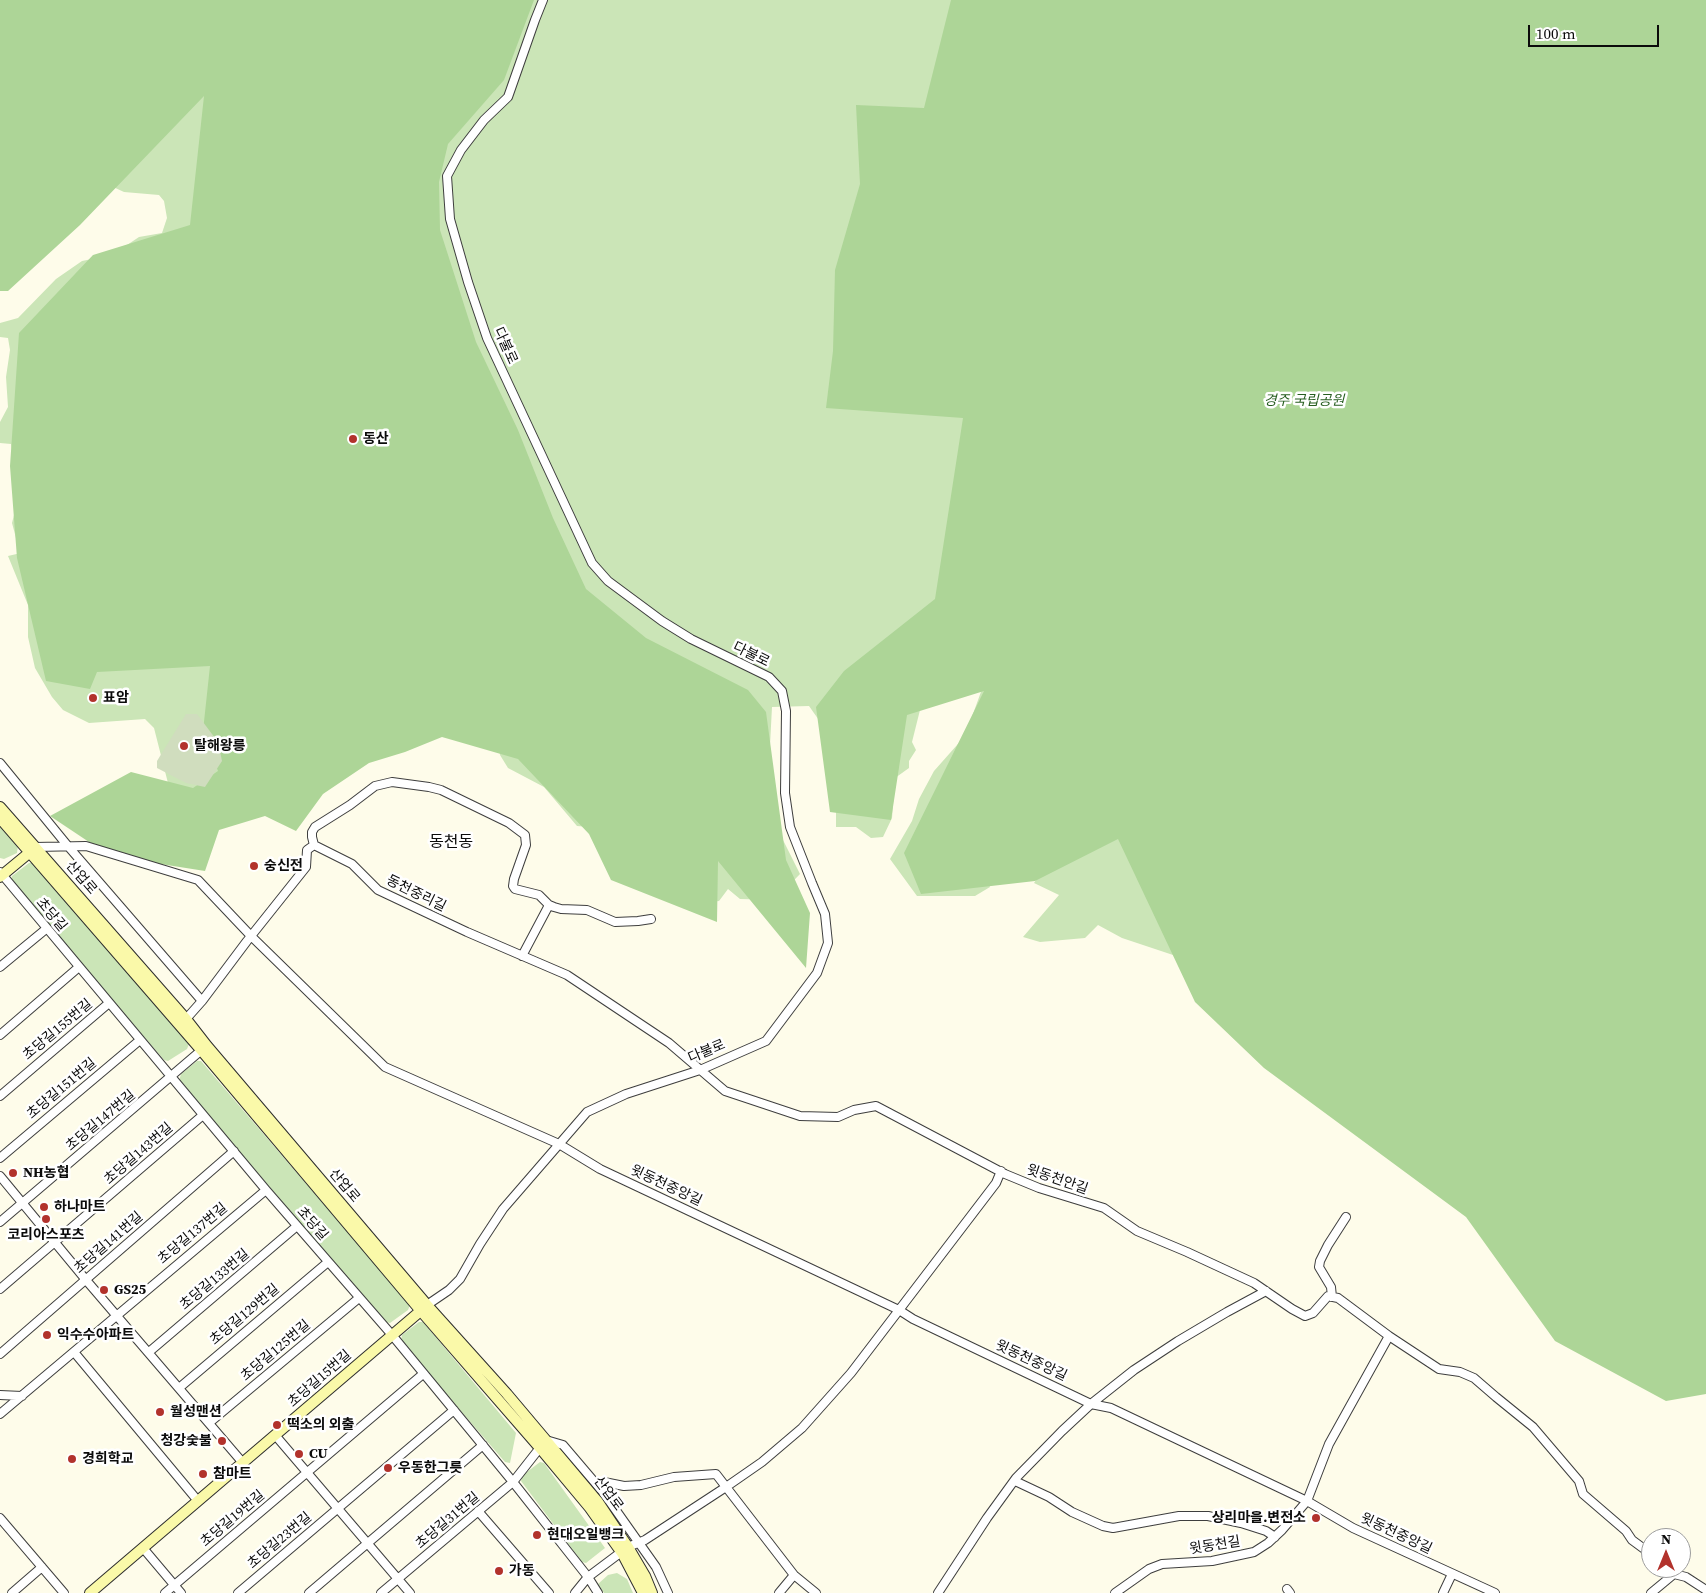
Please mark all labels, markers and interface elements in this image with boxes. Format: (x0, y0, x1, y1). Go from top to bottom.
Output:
scale bar (1531, 15, 1662, 47)
text: 100 m (1536, 23, 1576, 44)
street label: 다불로 (489, 325, 521, 367)
park label: 경주 국립공원 (1264, 393, 1344, 409)
place label: 동산 (363, 431, 389, 447)
marker: 동산 (347, 433, 359, 445)
street label: 다불로 (730, 639, 772, 671)
place label: 표암 (103, 690, 129, 706)
marker: 표암 (87, 692, 99, 704)
place label: 탈해왕릉 (194, 738, 246, 754)
marker: 탈해왕릉 (178, 740, 190, 752)
district label: 동천동 (429, 833, 473, 853)
street label: 산업로 (62, 858, 100, 898)
place label: 숭신전 (264, 858, 303, 874)
marker: 숭신전 (248, 860, 260, 872)
street label: 동천중리길 (383, 872, 449, 916)
street label: 초당길 (32, 895, 70, 935)
street label: 초당길155번길 (20, 996, 96, 1064)
street label: 다불로 (686, 1037, 728, 1067)
street label: 초당길151번길 (24, 1055, 100, 1123)
street label: 초당길147번길 (63, 1087, 139, 1155)
street label: 초당길143번길 (101, 1120, 177, 1188)
street label: 윗동천중앙길 (627, 1162, 705, 1210)
street label: 윗동천안길 (1024, 1162, 1090, 1198)
place label: NH농협 (23, 1165, 70, 1181)
street label: 산업로 (325, 1166, 363, 1206)
marker: NH농협 (7, 1167, 19, 1179)
place label: 하나마트 (54, 1199, 106, 1215)
street label: 초당길137번길 (155, 1200, 231, 1268)
marker: 하나마트 (38, 1201, 50, 1213)
street label: 초당길 (293, 1204, 331, 1244)
street label: 초당길141번길 (71, 1209, 147, 1277)
marker: 코리아스포츠 (40, 1213, 52, 1225)
place label: 코리아스포츠 (7, 1227, 85, 1243)
street label: 초당길133번길 (177, 1246, 253, 1314)
street label: 초당길129번길 (207, 1281, 283, 1349)
place label: GS25 (114, 1282, 146, 1298)
marker: GS25 (98, 1284, 110, 1296)
street label: 초당길125번길 (238, 1317, 314, 1385)
place label: 익수수아파트 (57, 1327, 134, 1343)
marker: 익수수아파트 (41, 1329, 53, 1341)
street label: 윗동천중앙길 (992, 1337, 1070, 1385)
street label: 초당길15번길 (285, 1347, 355, 1411)
place label: 월성맨션 (170, 1404, 222, 1420)
marker: 월성맨션 (154, 1406, 166, 1418)
place label: 떡소의 외출 (287, 1417, 354, 1433)
marker: 떡소의 외출 (271, 1419, 283, 1431)
place label: 청강숯불 (160, 1433, 212, 1449)
marker: 청강숯불 (216, 1435, 228, 1447)
place label: CU (309, 1446, 328, 1462)
marker: CU (293, 1448, 305, 1460)
place label: 경희학교 (82, 1451, 134, 1467)
marker: 경희학교 (66, 1453, 78, 1465)
place label: 우동한그릇 (398, 1460, 462, 1476)
marker: 우동한그릇 (382, 1462, 394, 1474)
place label: 참마트 (213, 1466, 252, 1482)
marker: 참마트 (197, 1468, 209, 1480)
street label: 산업로 (590, 1474, 626, 1514)
street label: 초당길19번길 (198, 1487, 268, 1551)
street label: 초당길31번길 (413, 1489, 483, 1553)
street label: 초당길23번길 (245, 1509, 315, 1573)
place label: 상리마을.변전소 (1212, 1510, 1306, 1526)
street label: 윗동천중앙길 (1357, 1510, 1435, 1558)
marker: 상리마을.변전소 (1310, 1512, 1322, 1524)
place label: 현대오일뱅크 (547, 1527, 624, 1543)
north arrow (1641, 1528, 1691, 1578)
marker: 현대오일뱅크 (531, 1529, 543, 1541)
text: N (1661, 1529, 1671, 1549)
street label: 윗동천길 (1188, 1534, 1242, 1558)
place label: 가동 (509, 1563, 535, 1579)
marker: 가동 (493, 1565, 505, 1577)

